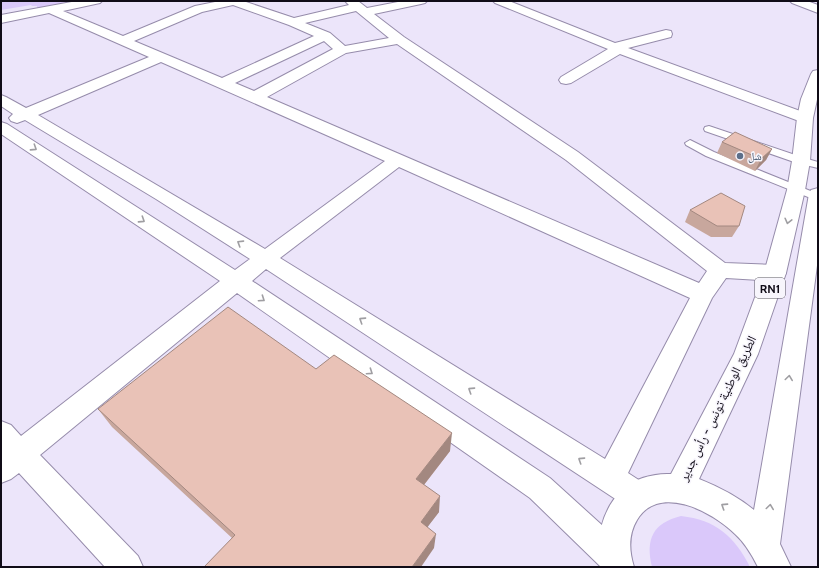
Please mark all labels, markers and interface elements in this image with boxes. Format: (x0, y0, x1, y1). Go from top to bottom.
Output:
one-way arrow (29, 143, 36, 150)
place label: شل (748, 149, 762, 163)
marker: شل (735, 151, 745, 161)
one-way arrow (138, 215, 145, 222)
one-way arrow (784, 217, 793, 224)
one-way arrow (237, 240, 244, 248)
road number: RN1 (755, 278, 785, 298)
one-way arrow (258, 294, 265, 302)
one-way arrow (359, 318, 366, 325)
street label: الطريق الوطنية تونس - رأس جدير (674, 333, 760, 485)
one-way arrow (366, 367, 373, 375)
one-way arrow (784, 375, 793, 381)
one-way arrow (468, 387, 475, 395)
one-way arrow (578, 457, 585, 465)
one-way arrow (721, 503, 728, 510)
one-way arrow (765, 504, 774, 510)

